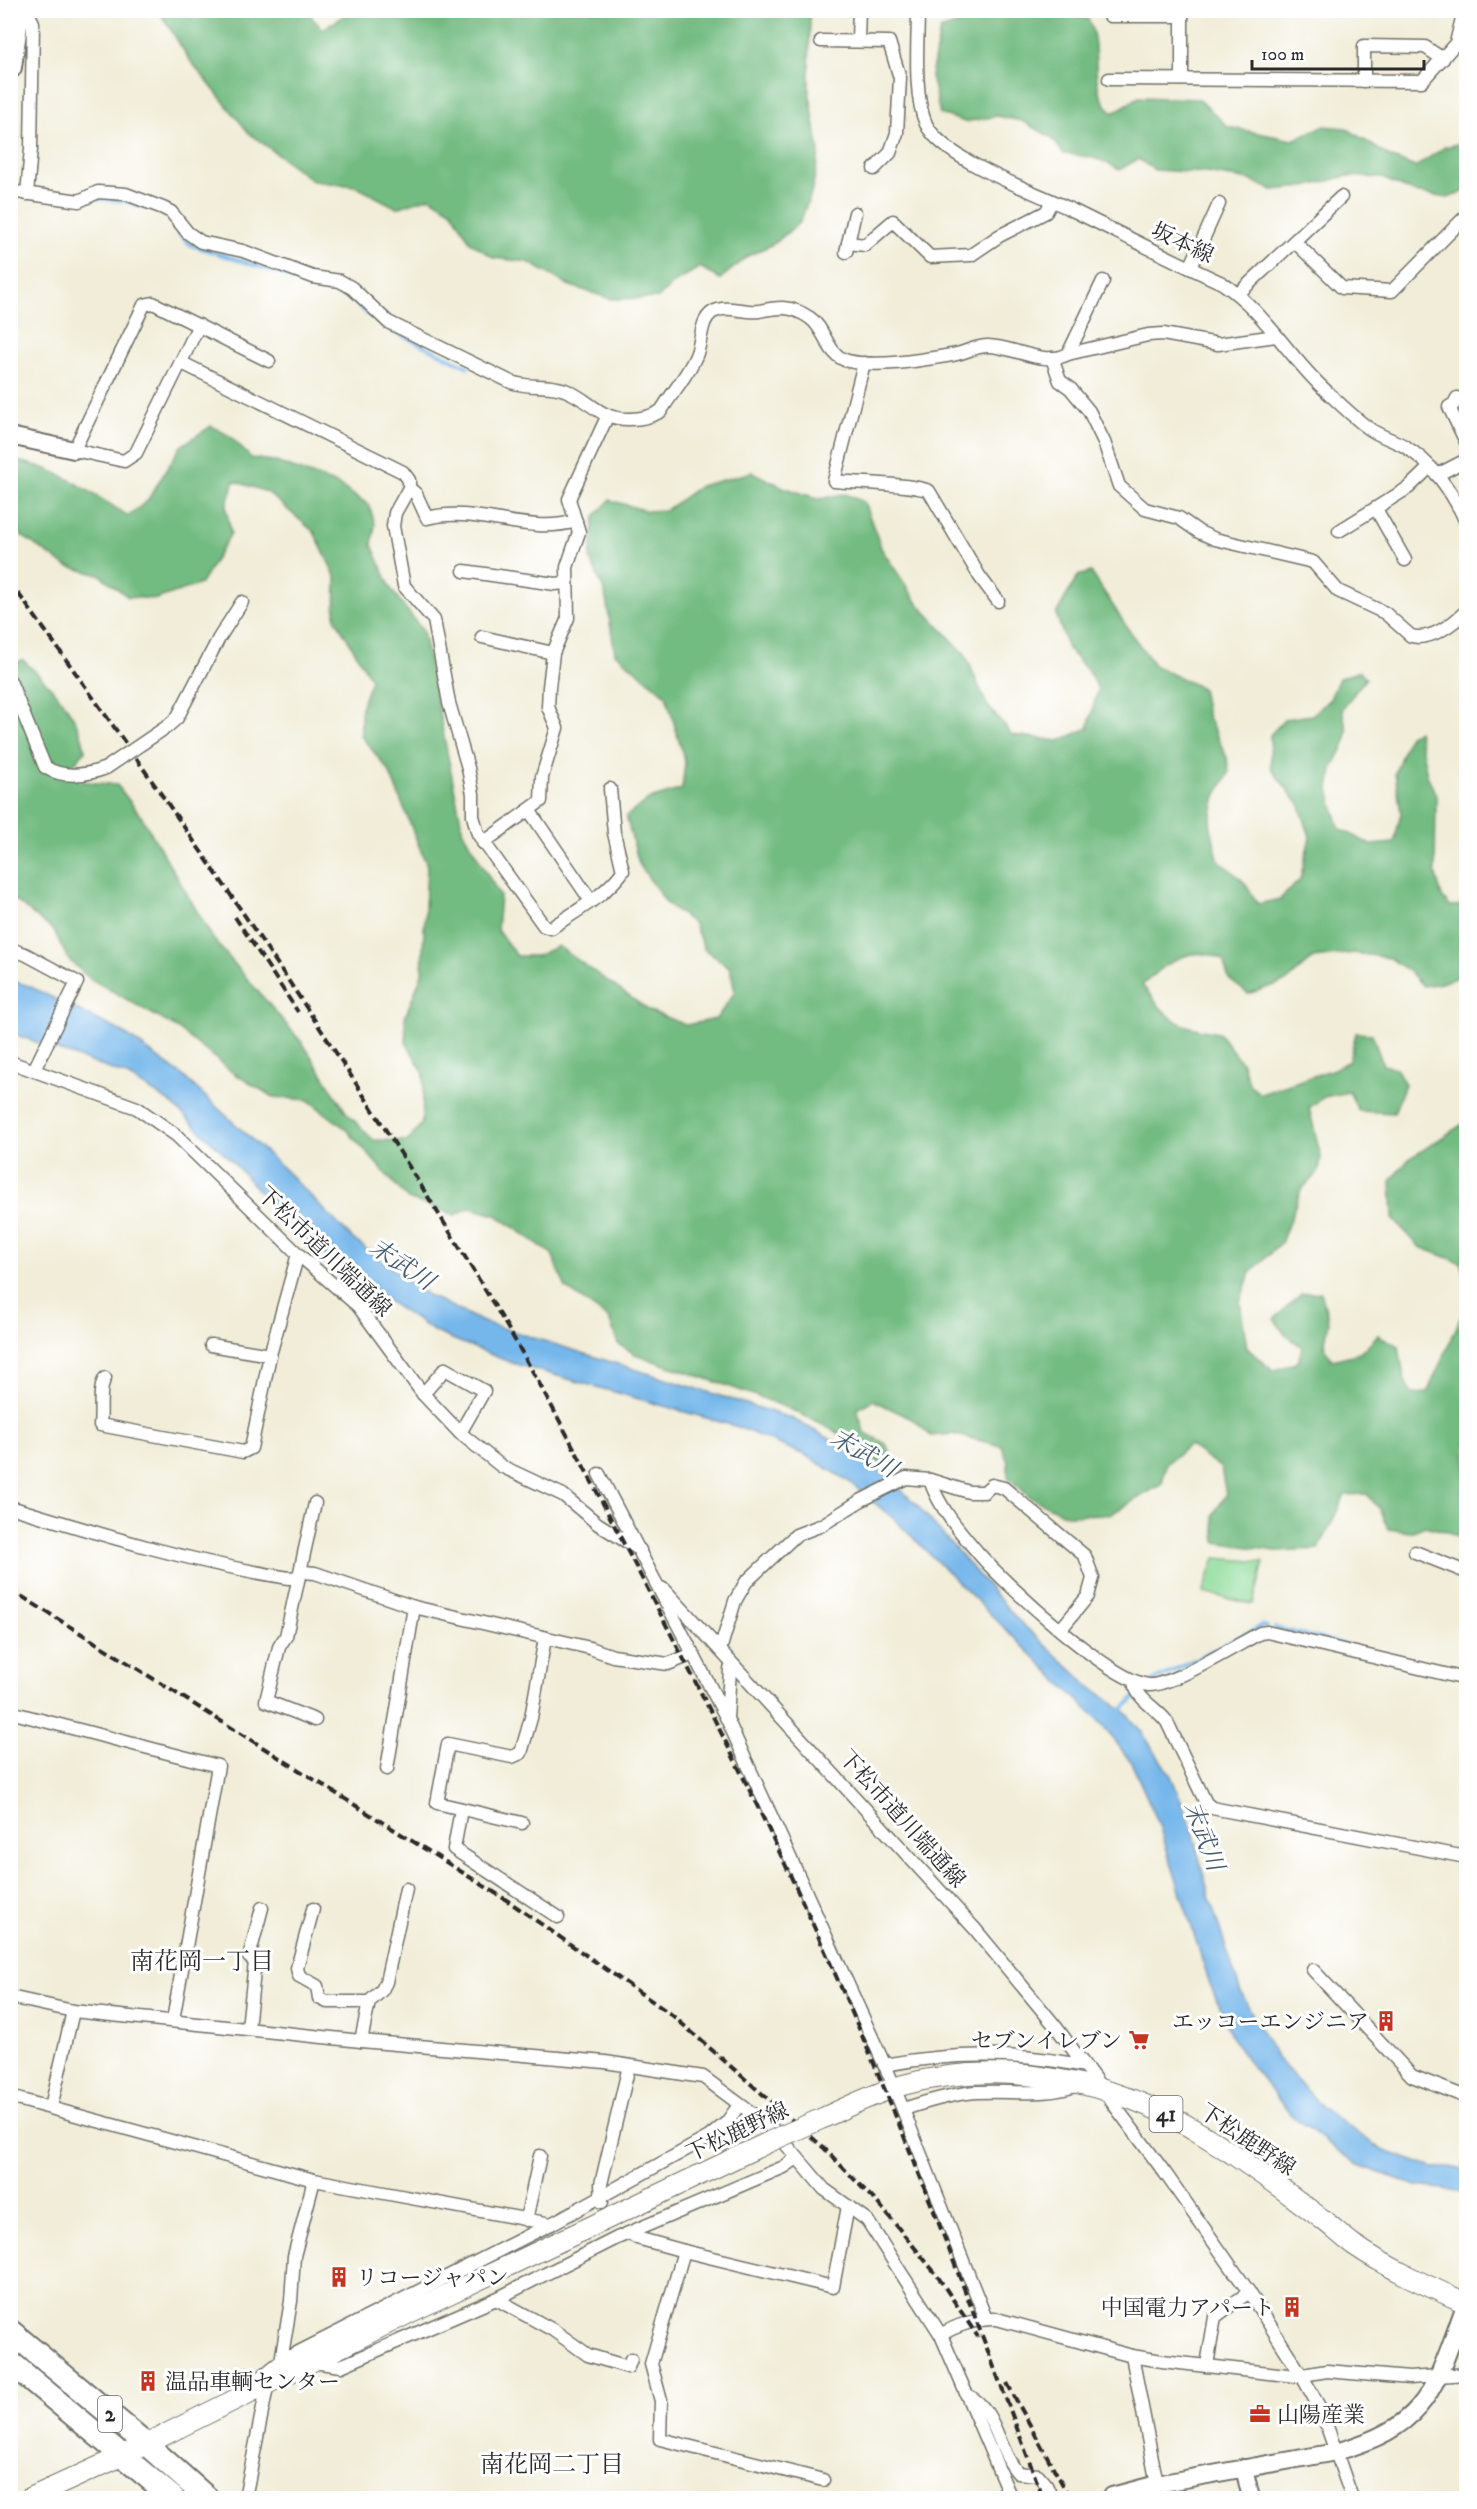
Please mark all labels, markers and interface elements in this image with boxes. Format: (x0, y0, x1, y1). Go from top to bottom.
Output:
scale bar (1252, 33, 1424, 71)
text: 100 m (1261, 44, 1304, 66)
street label: 坂本線 (1147, 217, 1218, 270)
street label: 下松市道川端通線 (251, 1181, 397, 1323)
water label: 末武川 (363, 1232, 442, 1299)
water label: 末武川 (825, 1423, 905, 1486)
street label: 下松市道川端通線 (833, 1745, 971, 1893)
water label: 末武川 (1176, 1797, 1231, 1878)
district label: 南花岡一丁目 (130, 1947, 274, 1977)
place label: エッコーエンジニア (1172, 2009, 1369, 2036)
building icon: エッコーエンジニア (1374, 2009, 1398, 2033)
place label: セブンイレブン (971, 2028, 1122, 2055)
supermarket icon: セブンイレブン (1127, 2028, 1151, 2052)
road number: 41 (1150, 2096, 1182, 2132)
street label: 下松鹿野線 (682, 2097, 793, 2168)
street label: 下松鹿野線 (1194, 2098, 1300, 2182)
building icon: リコージャパン (327, 2265, 351, 2289)
place label: リコージャパン (356, 2265, 509, 2292)
place label: 中国電力アパート (1101, 2295, 1275, 2322)
building icon: 中国電力アパート (1280, 2295, 1304, 2319)
building icon: 温品車輌センター (136, 2369, 160, 2393)
place label: 温品車輌センター (165, 2369, 340, 2396)
road number: 2 (98, 2396, 122, 2432)
office icon: 山陽産業 (1248, 2402, 1272, 2426)
place label: 山陽産業 (1277, 2402, 1365, 2429)
district label: 南花岡二丁目 (480, 2450, 624, 2480)

